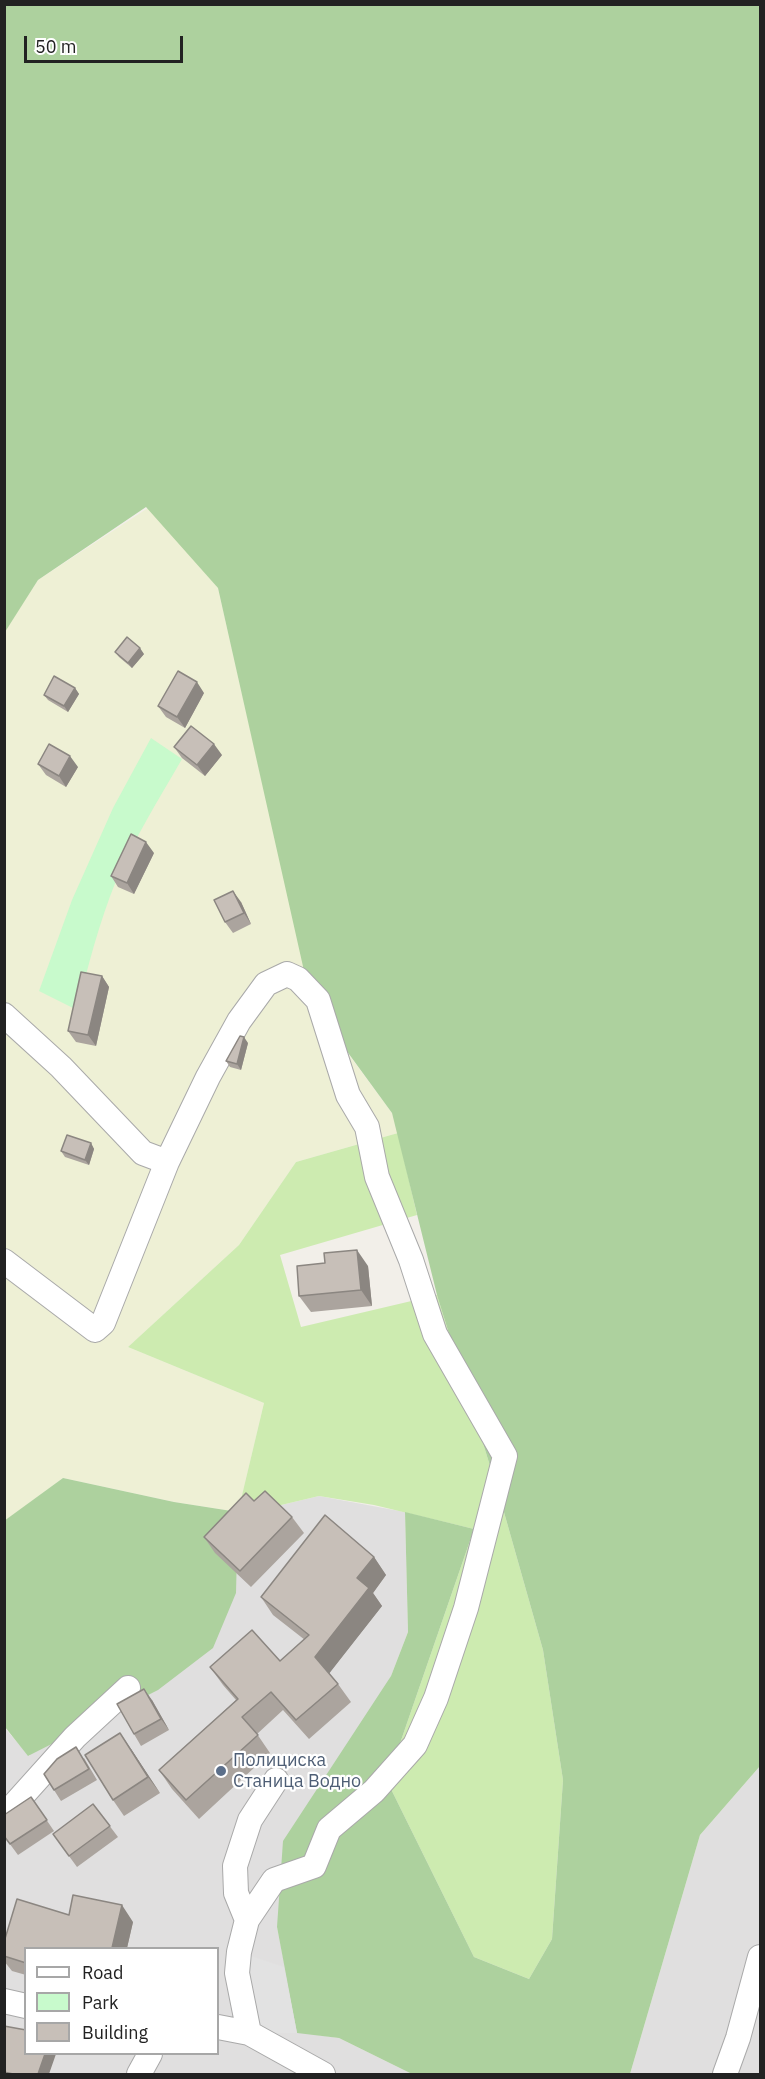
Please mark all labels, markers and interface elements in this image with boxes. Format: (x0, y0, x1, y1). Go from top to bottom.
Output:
scale bar (27, 24, 186, 62)
text: 50 m (35, 35, 77, 58)
place label: Полициска Станица Водно (233, 1750, 361, 1792)
marker: Полициска Станица Водно (214, 1764, 228, 1778)
legend (24, 1947, 219, 2055)
text: Road (82, 1961, 123, 1984)
text: Park (82, 1991, 118, 2014)
text: Building (82, 2021, 148, 2044)

